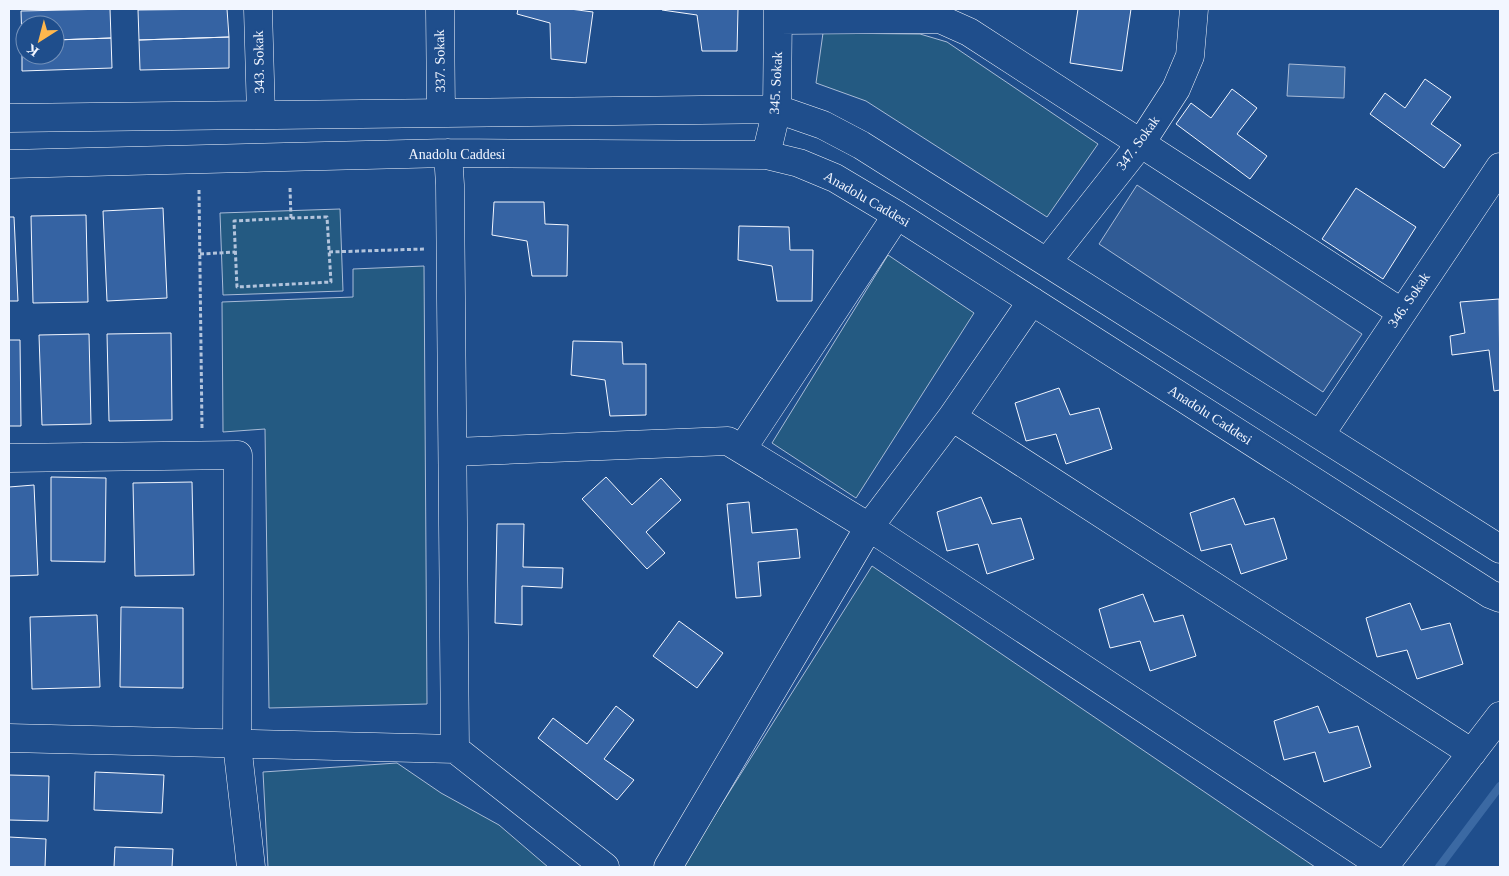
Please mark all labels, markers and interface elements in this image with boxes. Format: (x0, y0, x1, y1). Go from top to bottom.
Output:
north arrow (15, 15, 65, 65)
street label: 337. Sokak (432, 29, 448, 93)
street label: 343. Sokak (251, 30, 267, 94)
text: K (24, 41, 41, 59)
street label: 345. Sokak (767, 51, 785, 115)
street label: 347. Sokak (1113, 113, 1163, 173)
street label: Anadolu Caddesi (409, 147, 506, 162)
street label: Anadolu Caddesi (821, 168, 913, 230)
street label: 346. Sokak (1385, 270, 1433, 330)
street label: Anadolu Caddesi (1165, 382, 1255, 448)

